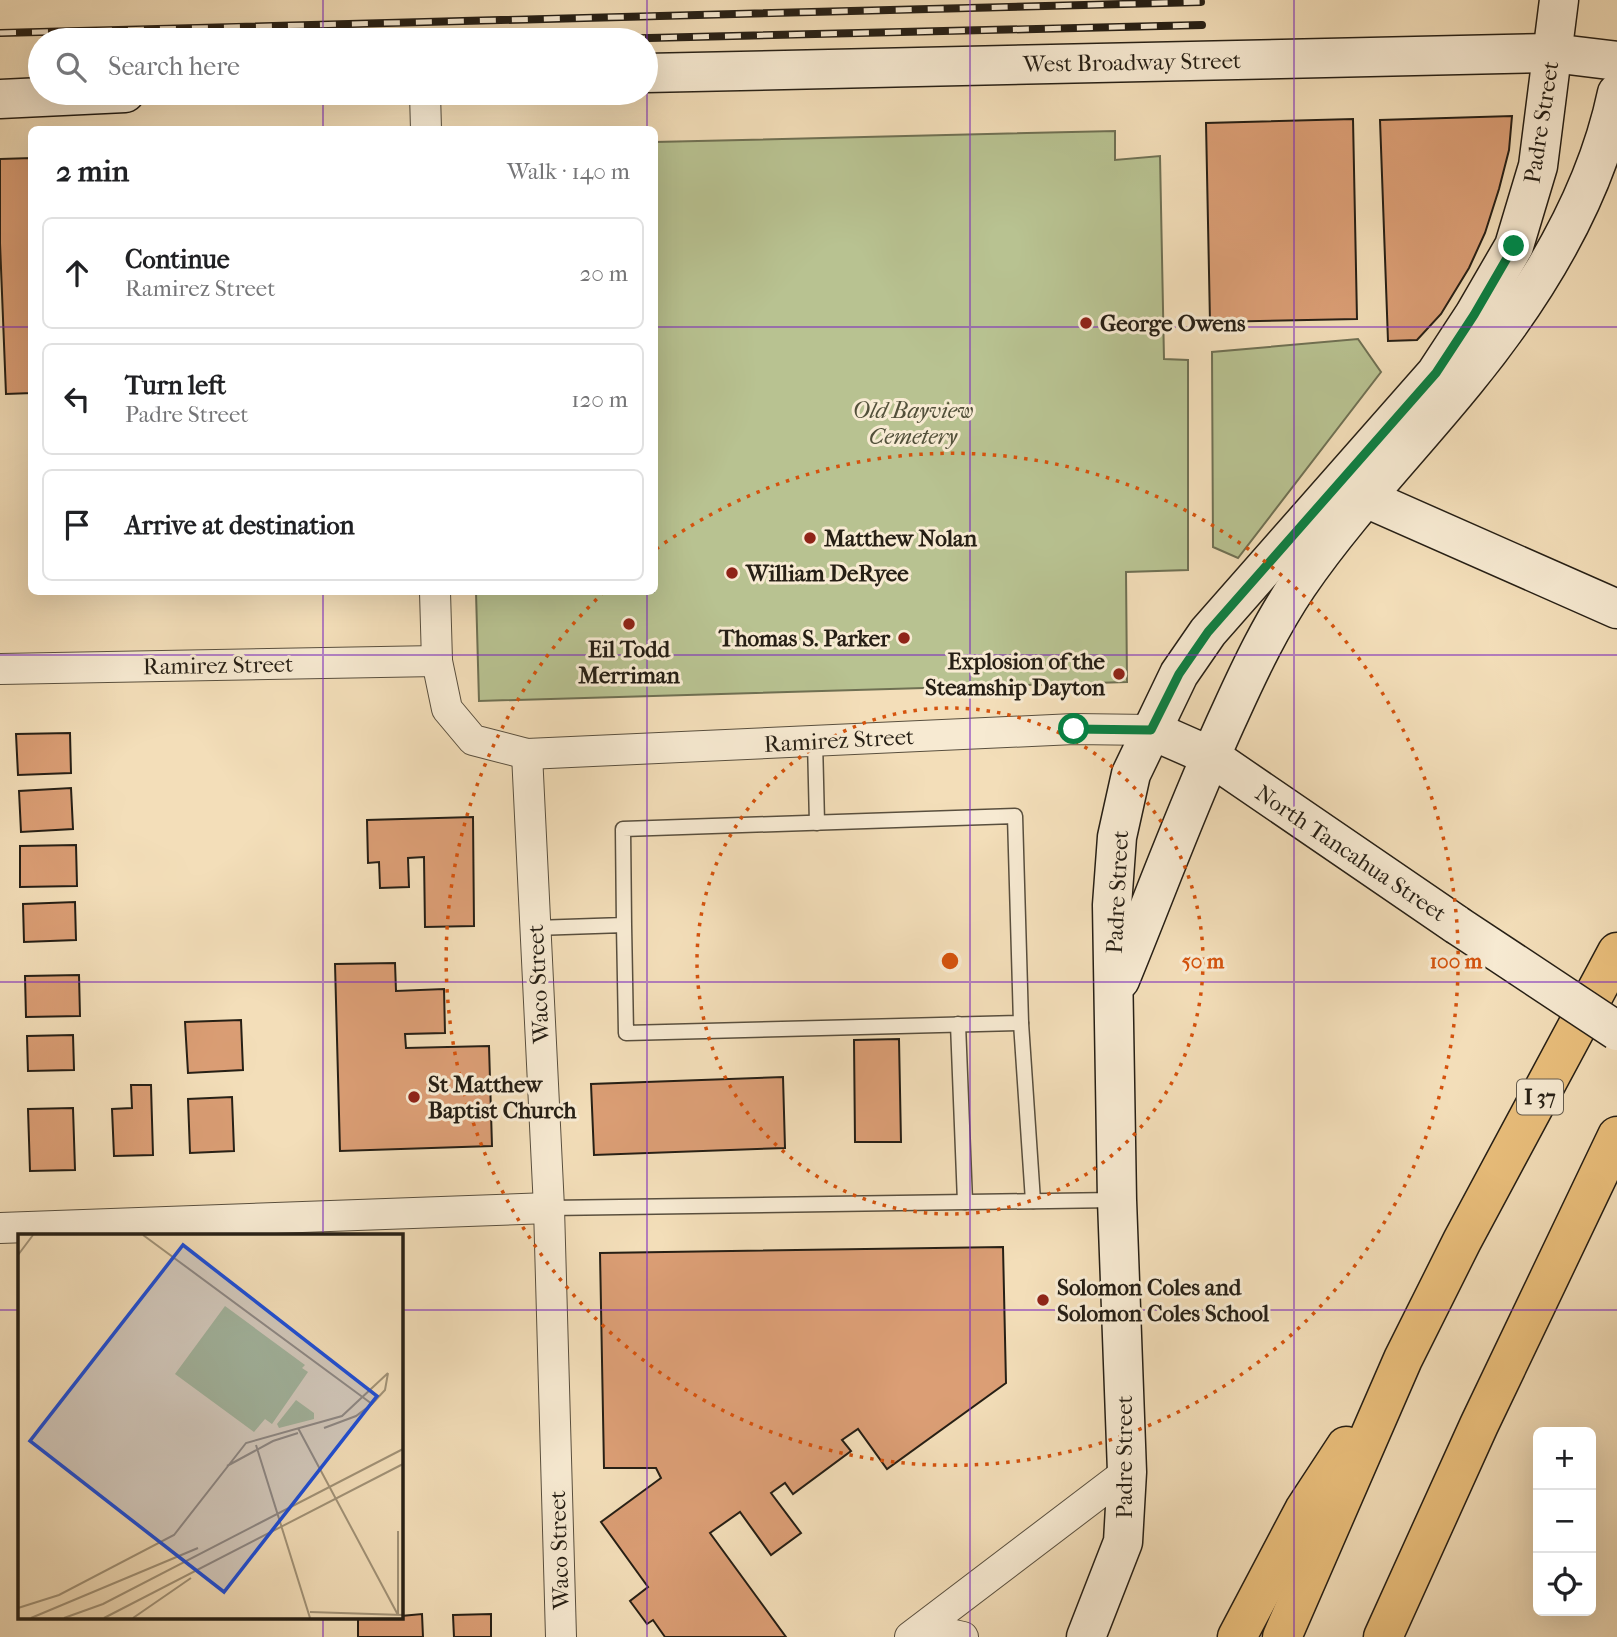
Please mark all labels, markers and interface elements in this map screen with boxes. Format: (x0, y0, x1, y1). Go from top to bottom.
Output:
search box (28, 28, 658, 105)
street label: West Broadway Street (1022, 47, 1241, 78)
icon: search (52, 48, 90, 86)
text: Search here (108, 51, 240, 82)
street label: Padre Street (1519, 59, 1564, 185)
text: 2 min (56, 154, 129, 189)
text: Walk · 140 m (507, 158, 630, 185)
route end (1498, 230, 1529, 261)
text: Continue (125, 244, 230, 275)
icon: ahead (58, 254, 96, 292)
text: 20 m (579, 260, 628, 287)
text: Ramirez Street (125, 275, 275, 302)
place label: George Owens (1100, 310, 1246, 337)
marker: George Owens (1078, 315, 1094, 331)
text: Turn left (125, 370, 226, 401)
icon: left (58, 380, 96, 418)
text: 120 m (571, 386, 628, 413)
park label: Old Bayview Cemetery (852, 397, 974, 450)
text: Padre Street (125, 401, 248, 428)
icon: arrive (58, 506, 96, 544)
text: Arrive at destination (125, 510, 355, 541)
place label: Matthew Nolan (824, 525, 978, 552)
marker: Matthew Nolan (802, 530, 818, 546)
place label: William DeRyee (745, 560, 909, 587)
marker: William DeRyee (724, 565, 740, 581)
marker: Eil Todd Merriman (621, 616, 637, 632)
place label: Thomas S. Parker (718, 625, 891, 652)
marker: Thomas S. Parker (896, 630, 912, 646)
place label: Eil Todd Merriman (578, 636, 680, 689)
place label: Explosion of the Steamship Dayton (925, 648, 1106, 701)
street label: Ramirez Street (143, 651, 293, 680)
marker: Explosion of the Steamship Dayton (1111, 666, 1127, 682)
route start (1058, 713, 1089, 744)
street label: Ramirez Street (763, 723, 915, 758)
street label: North Tancahua Street (1250, 779, 1451, 927)
street label: Padre Street (1101, 830, 1134, 954)
street label: Waco Street (522, 924, 555, 1045)
centre of rings (938, 949, 962, 973)
text: 50 m (1182, 949, 1225, 973)
text: 100 m (1430, 949, 1483, 973)
place label: St Matthew Baptist Church (428, 1071, 578, 1124)
road number: I 37 (1517, 1080, 1563, 1114)
marker: St Matthew Baptist Church (406, 1089, 422, 1105)
inset map (18, 1234, 402, 1620)
place label: Solomon Coles and Solomon Coles School (1057, 1274, 1270, 1327)
marker: Solomon Coles and Solomon Coles School (1035, 1292, 1051, 1308)
street label: Padre Street (1111, 1395, 1138, 1519)
map controls (1533, 1427, 1596, 1616)
button: + (1533, 1427, 1596, 1490)
street label: Waco Street (544, 1490, 575, 1611)
button: − (1533, 1490, 1596, 1553)
button: locate (1533, 1553, 1596, 1616)

